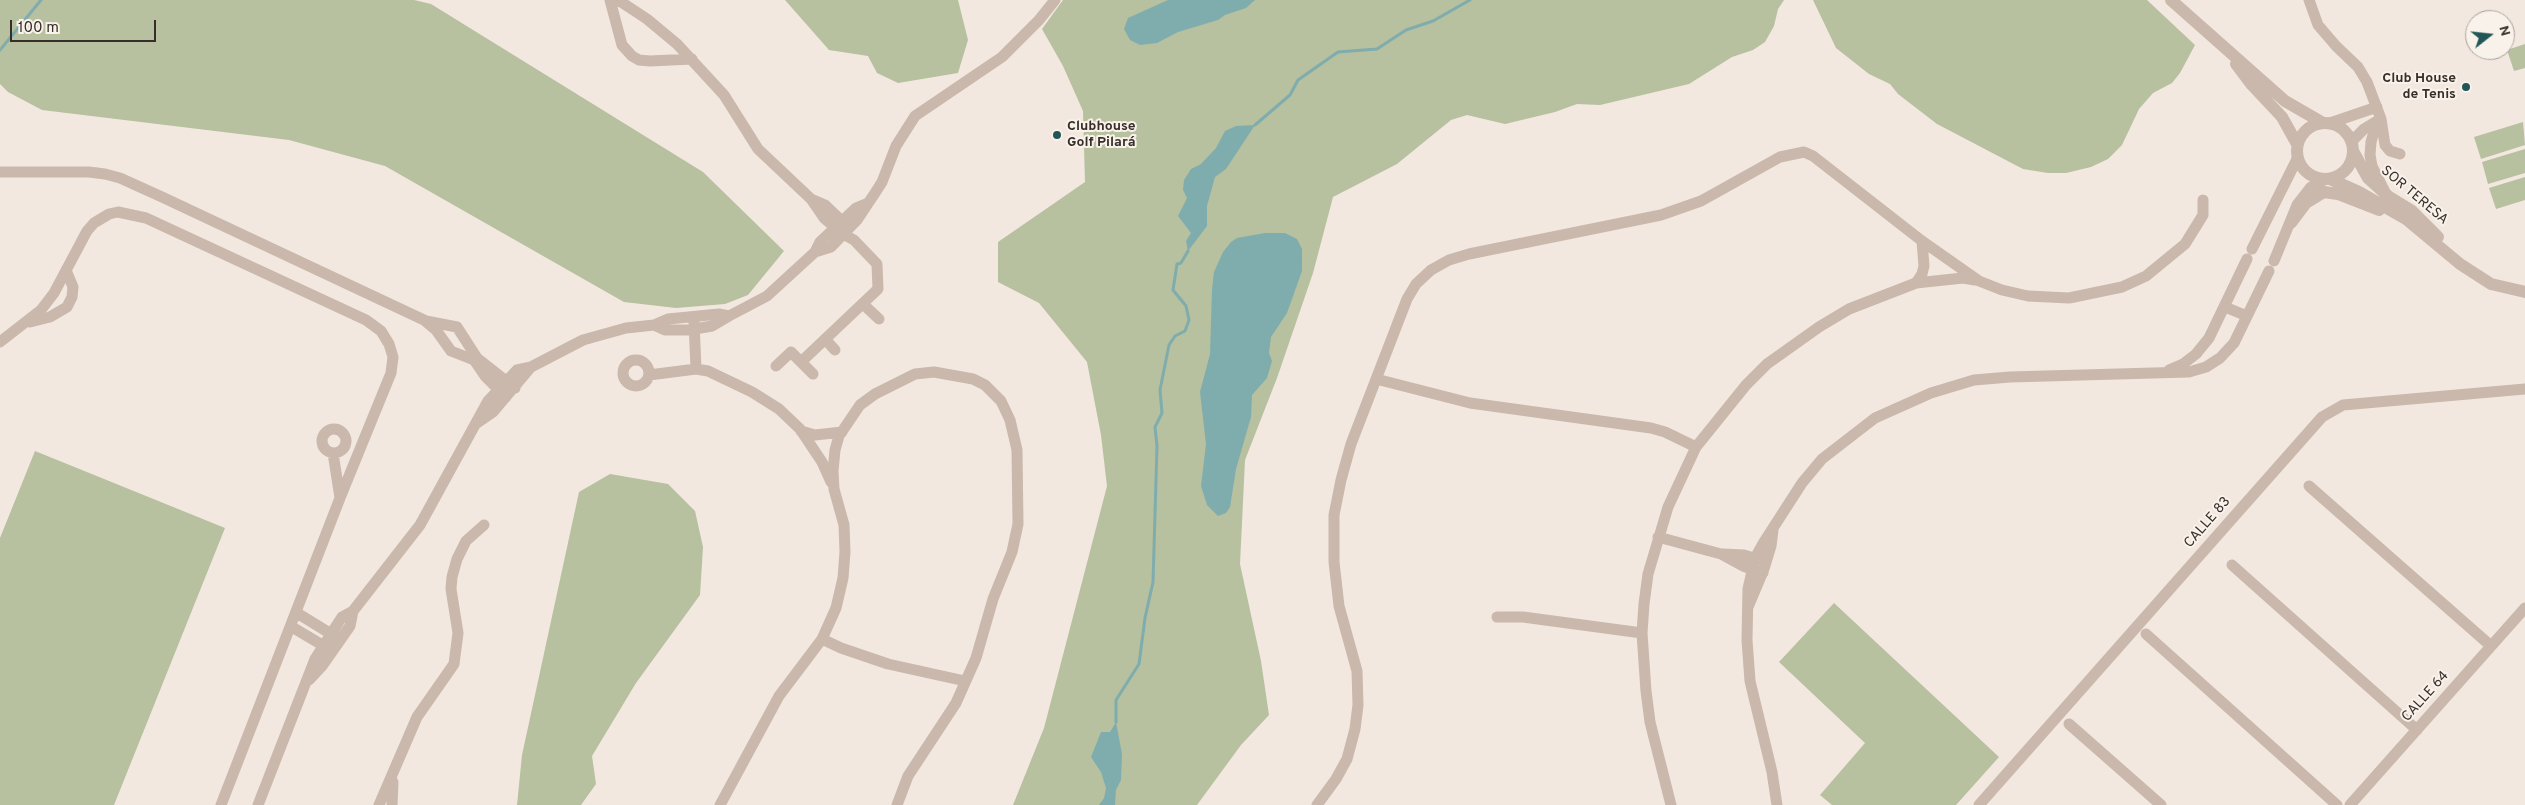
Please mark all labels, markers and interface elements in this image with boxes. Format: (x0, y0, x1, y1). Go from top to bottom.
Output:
scale bar (12, 10, 159, 42)
north arrow (2465, 10, 2515, 60)
text: 100 m (18, 19, 59, 38)
text: N (2494, 24, 2513, 38)
place label: Club House de Tenis (2382, 71, 2456, 104)
marker: Club House de Tenis (2460, 81, 2472, 93)
place label: Clubhouse Golf Pilará (1067, 119, 1136, 152)
marker: Clubhouse Golf Pilará (1051, 129, 1063, 141)
street label: SOR TERESA (2377, 163, 2451, 229)
street label: CALLE 83 (2181, 494, 2235, 552)
street label: CALLE 64 (2399, 668, 2453, 726)

